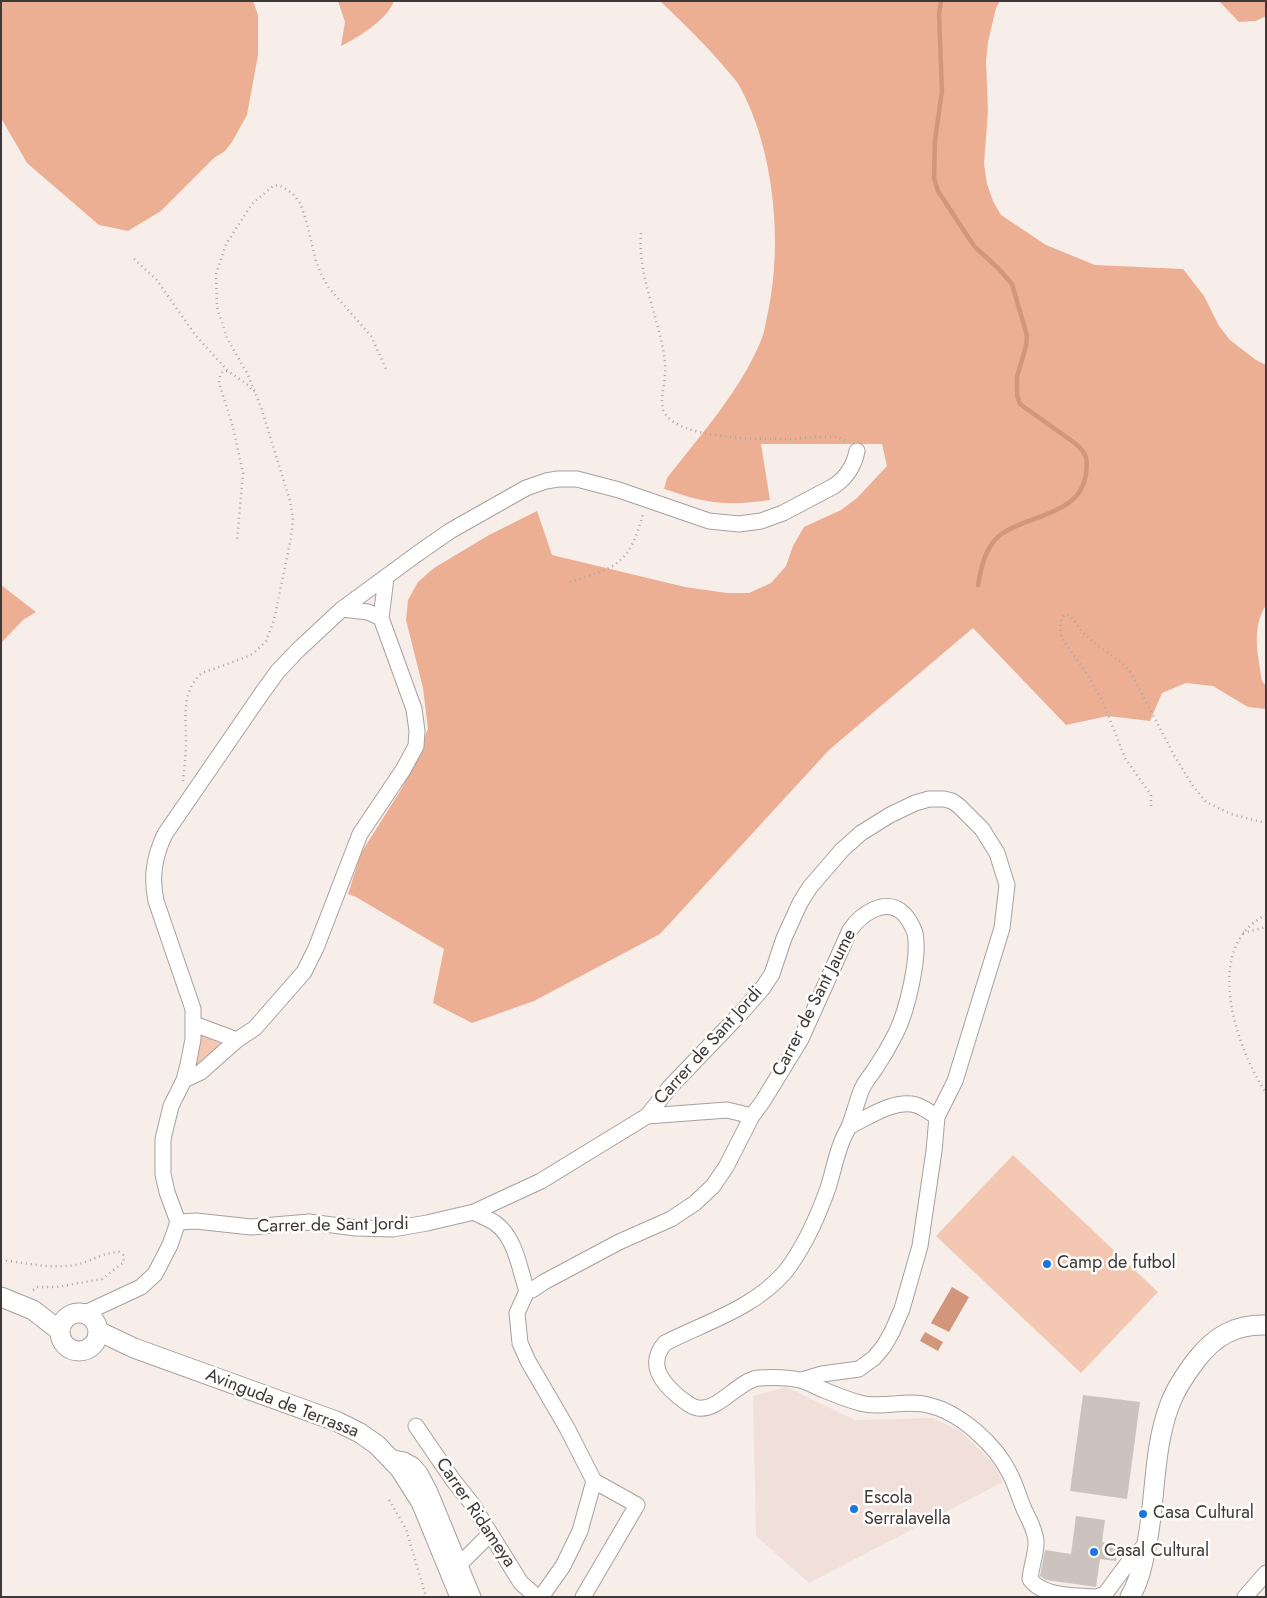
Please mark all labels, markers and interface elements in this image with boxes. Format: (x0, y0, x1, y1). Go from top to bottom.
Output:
street label: Carrer de Sant Jaume (769, 926, 861, 1080)
street label: Carrer de Sant Jordi (650, 982, 768, 1110)
street label: Carrer de Sant Jordi (257, 1214, 409, 1238)
place label: Camp de futbol (1057, 1253, 1176, 1275)
marker: Camp de futbol (1041, 1258, 1053, 1270)
street label: Avinguda de Terrassa (203, 1365, 361, 1443)
street label: Carrer Ridameya (430, 1454, 520, 1572)
place label: Escola Serralavella (864, 1488, 951, 1530)
marker: Escola Serralavella (848, 1503, 860, 1515)
place label: Casa Cultural (1153, 1503, 1254, 1525)
marker: Casa Cultural (1137, 1508, 1149, 1520)
place label: Casal Cultural (1104, 1541, 1209, 1563)
marker: Casal Cultural (1088, 1546, 1100, 1558)

